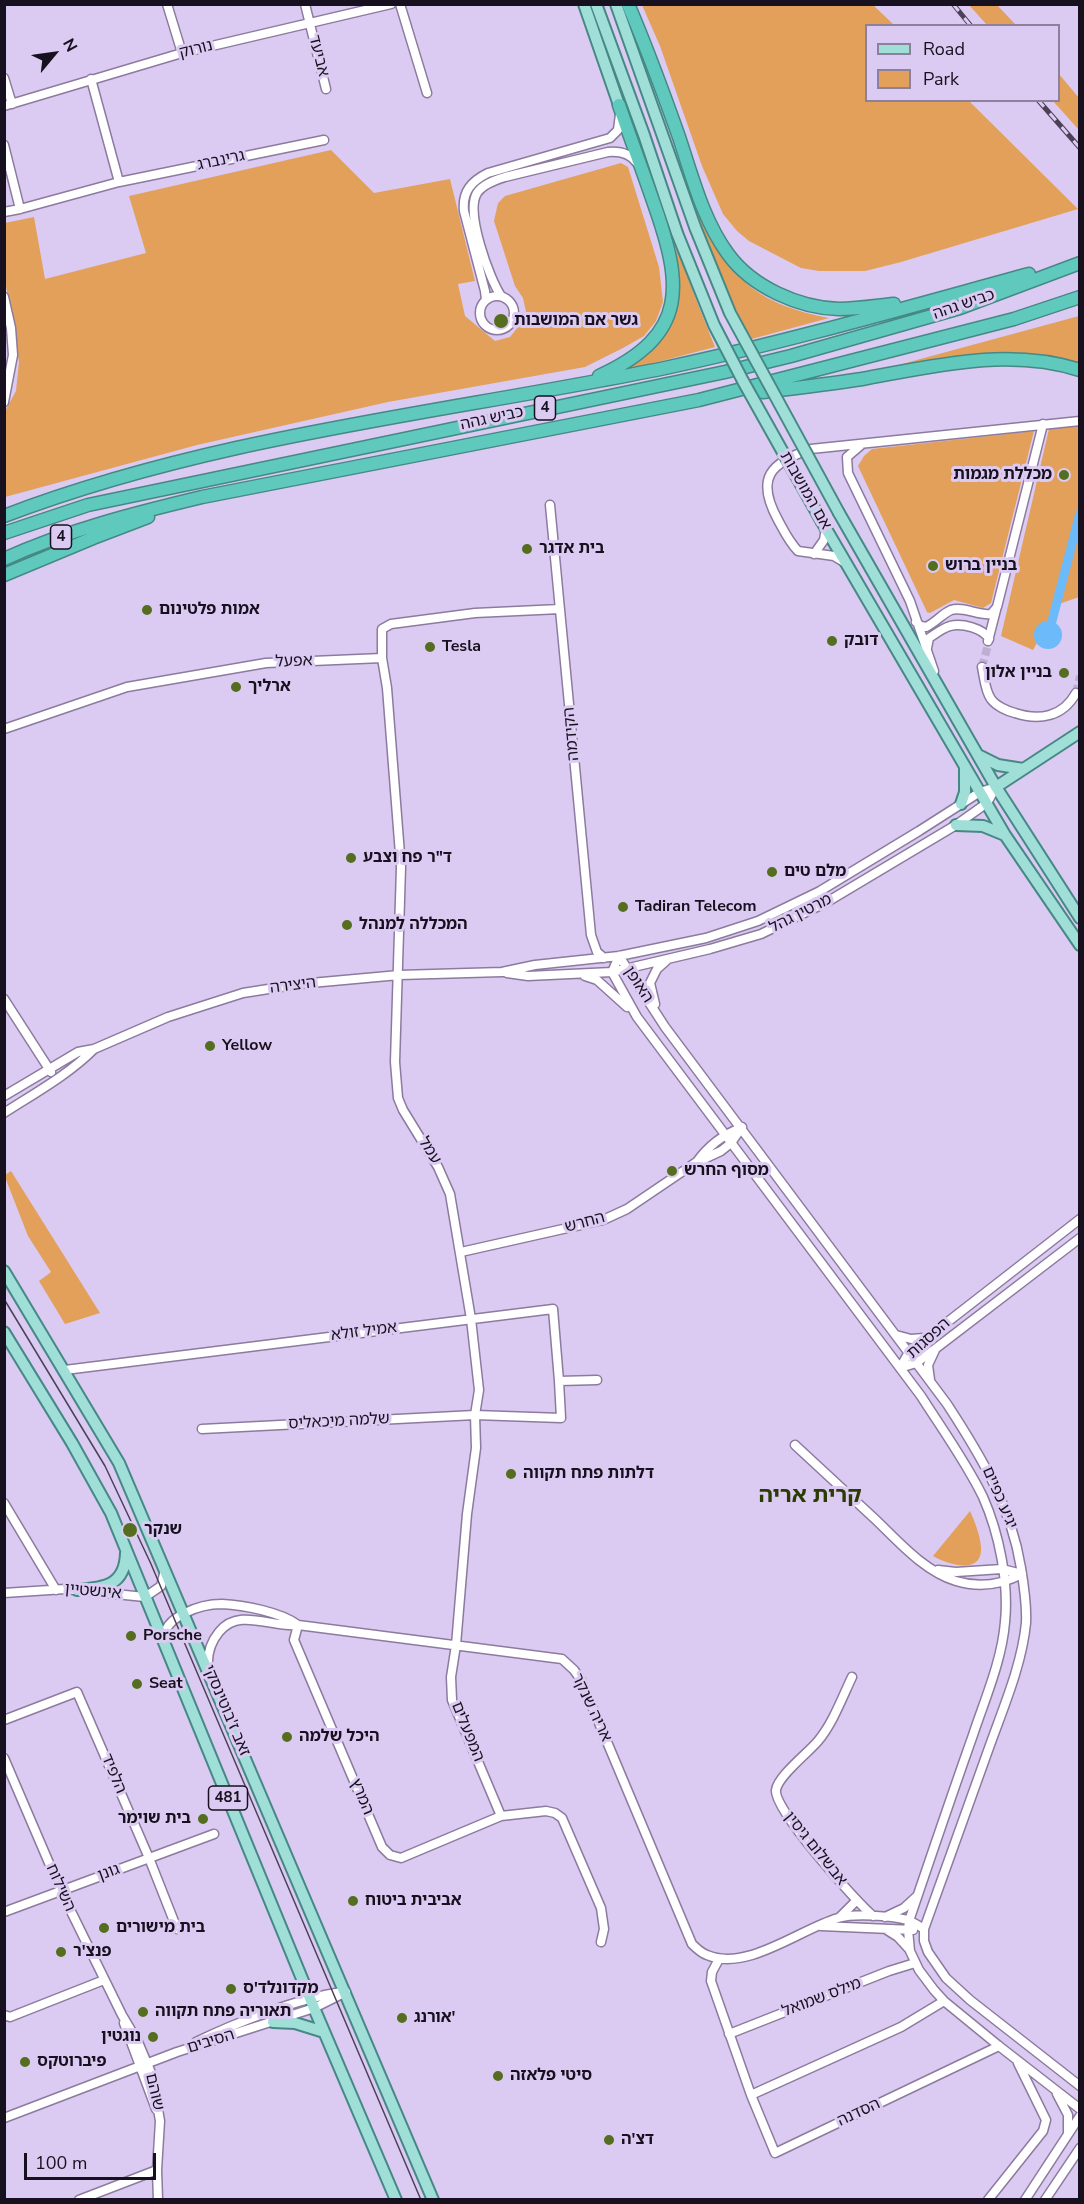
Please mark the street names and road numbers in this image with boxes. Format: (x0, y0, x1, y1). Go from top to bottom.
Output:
street label: אביעד (304, 33, 332, 79)
street label: נורוק (177, 37, 215, 63)
street label: גרינברג (195, 147, 247, 175)
street label: כביש גהה (931, 286, 997, 324)
road number: 4 (534, 396, 556, 420)
street label: כביש גהה (459, 403, 525, 435)
street label: אם המושבות (775, 449, 835, 533)
road number: 4 (50, 525, 72, 549)
street label: אפעל (275, 652, 313, 672)
street label: הקידמה (560, 706, 584, 762)
street label: מרטין גהל (767, 890, 835, 938)
street label: האופן (619, 963, 657, 1007)
street label: היצירה (269, 974, 317, 998)
street label: עמל (413, 1134, 445, 1168)
street label: החרש (563, 1208, 607, 1238)
street label: הפסגות (903, 1315, 955, 1363)
street label: אמיל זולא (330, 1318, 398, 1346)
street label: שלמה מיכאליס (288, 1410, 390, 1434)
street label: יגיע כפיים (977, 1464, 1021, 1532)
street label: אינשטיין (64, 1580, 122, 1604)
street label: זאב ז'בוטינסקי (198, 1663, 254, 1759)
street label: אריה שנקר (567, 1671, 615, 1745)
street label: המפעלים (446, 1699, 488, 1765)
street label: הלפיד (96, 1751, 130, 1797)
street label: המרץ (345, 1776, 377, 1818)
road number: 481 (208, 1786, 248, 1810)
street label: אבשלום גיסין (779, 1808, 851, 1890)
street label: גונן (95, 1860, 123, 1886)
street label: השילוח (41, 1861, 79, 1915)
street label: מילס שמואל (780, 1974, 864, 2022)
street label: הסיבים (185, 2026, 237, 2058)
street label: שוהם (140, 2072, 168, 2112)
street label: הסדנה (835, 2095, 883, 2131)

